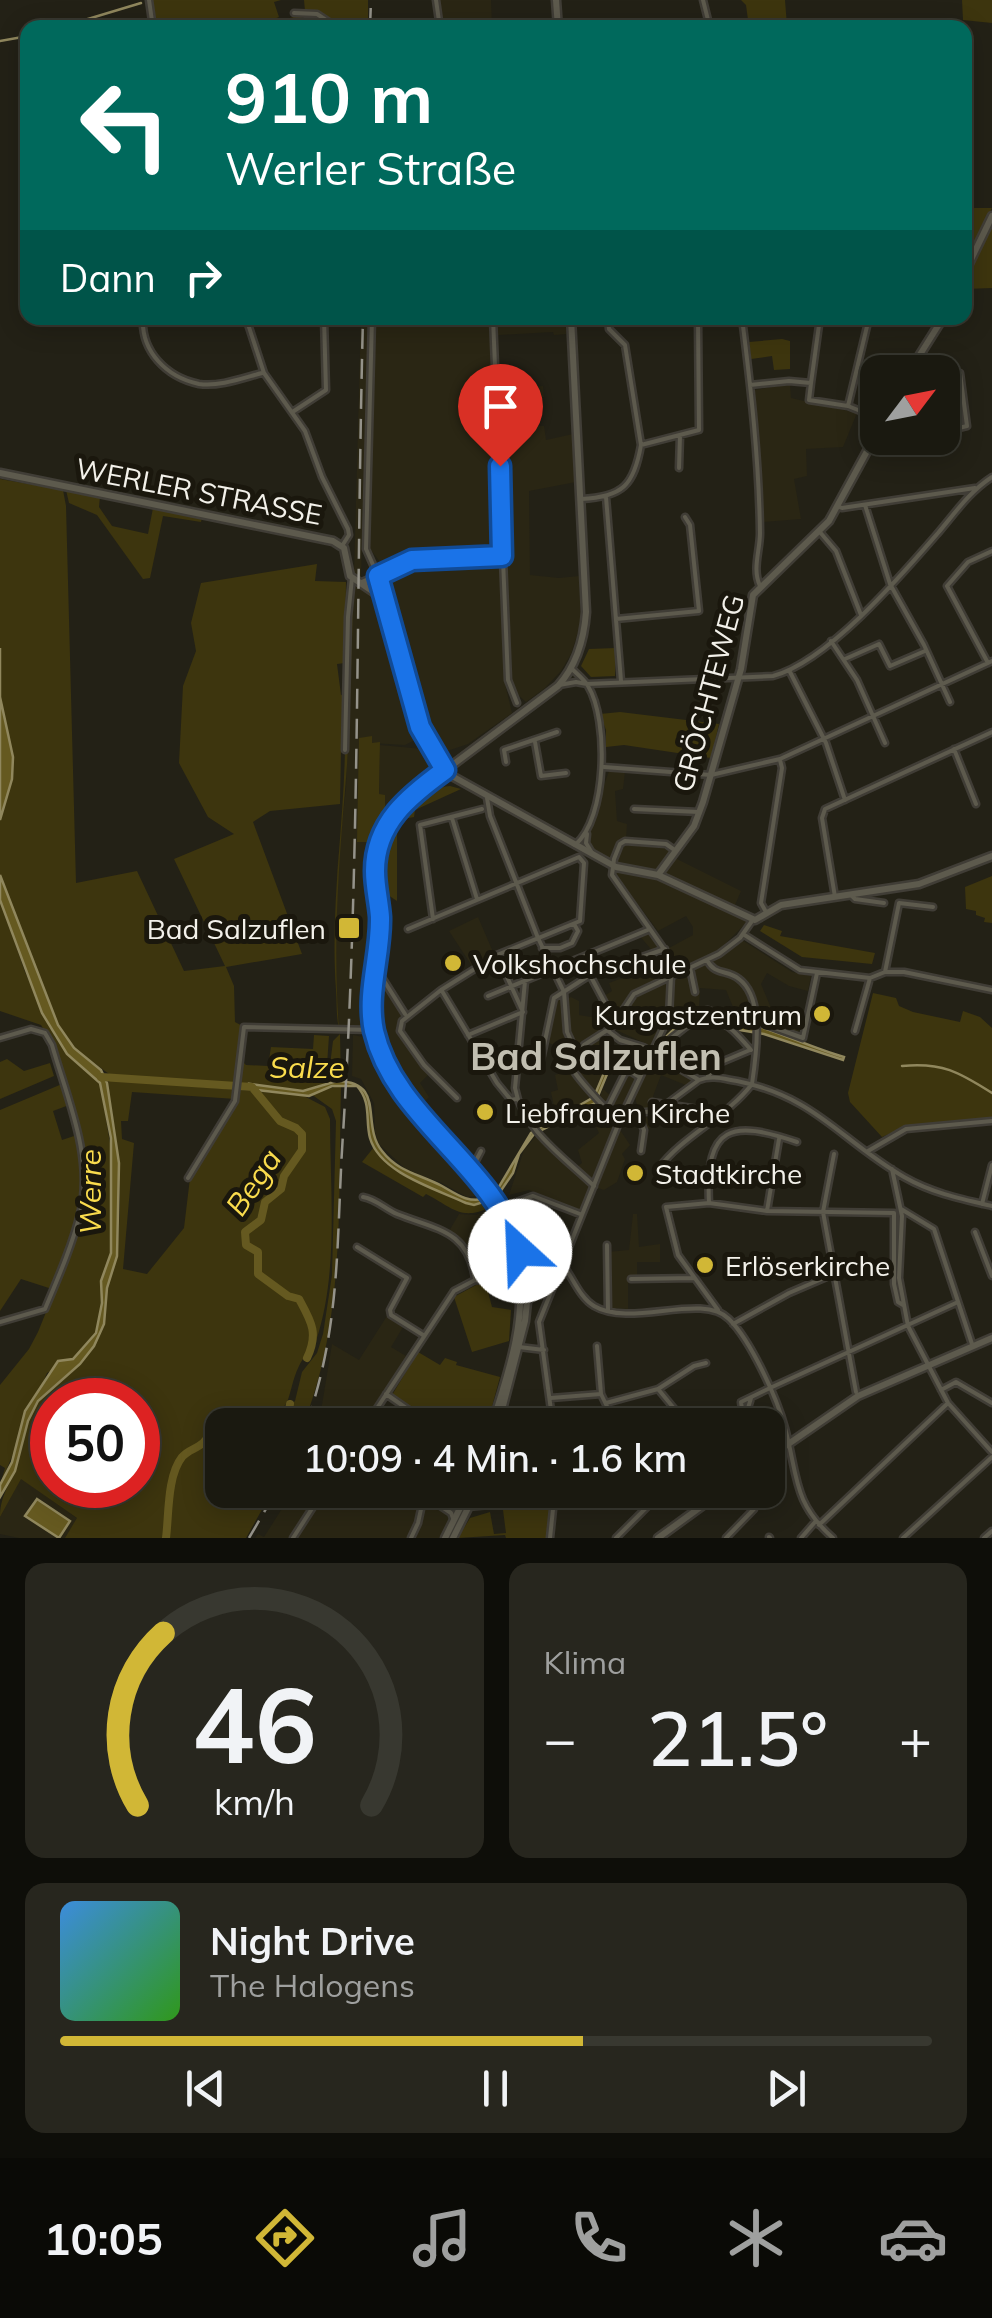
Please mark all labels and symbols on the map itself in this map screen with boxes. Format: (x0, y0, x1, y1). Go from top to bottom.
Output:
north arrow (860, 355, 960, 455)
pin (458, 364, 543, 467)
street label: WERLER STRASSE (73, 450, 325, 532)
street label: GRÖCHTEWEG (665, 590, 751, 796)
place label: Bad Salzuflen (147, 911, 326, 946)
marker: Bad Salzuflen (336, 915, 362, 941)
place label: Volkshochschule (473, 946, 686, 981)
marker: Volkshochschule (442, 952, 464, 974)
place label: Kurgastzentrum (595, 997, 802, 1032)
marker: Kurgastzentrum (811, 1003, 833, 1025)
district label: Bad Salzuflen (470, 1032, 722, 1080)
water label: Salze (269, 1048, 345, 1086)
place label: Liebfrauen Kirche (505, 1095, 730, 1130)
marker: Liebfrauen Kirche (474, 1101, 496, 1123)
water label: Bega (217, 1141, 289, 1223)
water label: Werre (71, 1149, 109, 1235)
place label: Stadtkirche (655, 1156, 802, 1191)
marker: Stadtkirche (624, 1162, 646, 1184)
position arrow (468, 1199, 572, 1303)
place label: Erlöserkirche (725, 1248, 890, 1283)
marker: Erlöserkirche (694, 1254, 716, 1276)
speed limit sign: 50 (30, 1378, 160, 1508)

